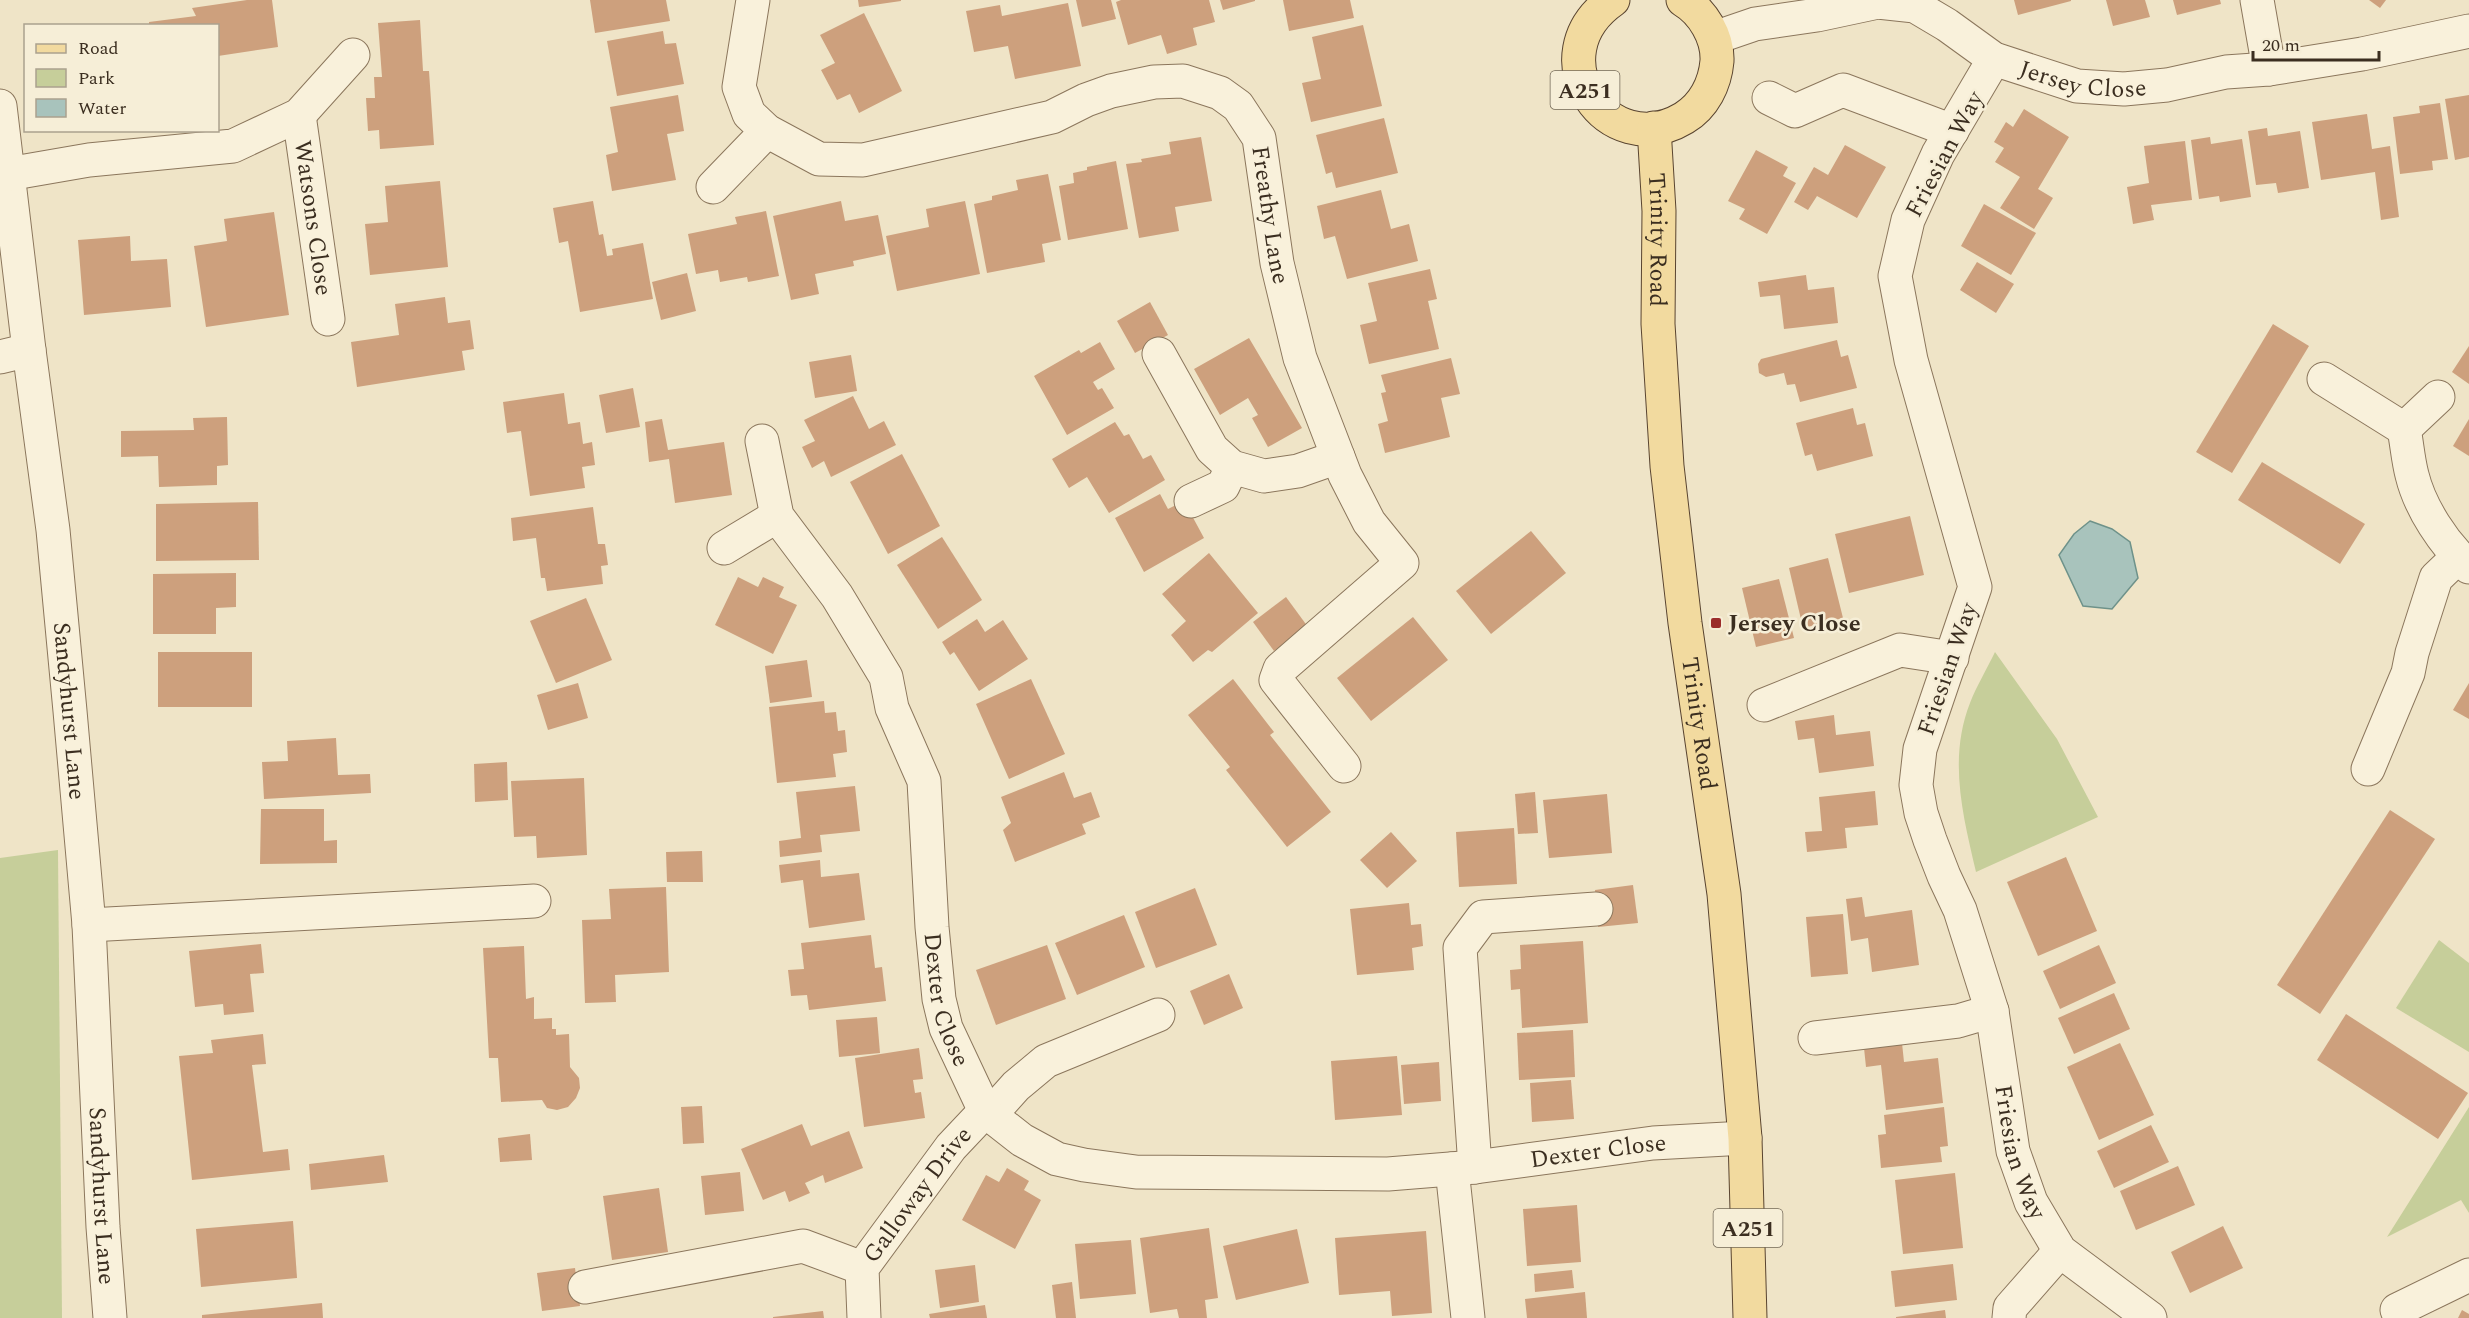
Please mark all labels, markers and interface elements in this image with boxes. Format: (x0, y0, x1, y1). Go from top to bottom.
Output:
legend (24, 24, 219, 132)
scale bar (2253, 24, 2379, 62)
text: 20 m (2262, 32, 2300, 59)
text: Road (78, 35, 119, 62)
street label: Jersey Close (2014, 51, 2148, 108)
text: Park (78, 65, 115, 92)
road number: A251 (1550, 71, 1620, 109)
street label: Friesian Way (1896, 84, 1994, 224)
text: Water (78, 95, 126, 122)
street label: Watsons Close (284, 138, 341, 298)
street label: Freathy Lane (1241, 143, 1298, 288)
street label: Trinity Road (1638, 172, 1676, 307)
street label: Friesian Way (1908, 597, 1988, 741)
place label: Jersey Close (1728, 606, 1861, 642)
marker: Jersey Close (1709, 616, 1723, 630)
street label: Sandyhurst Lane (43, 621, 95, 801)
street label: Trinity Road (1671, 655, 1726, 793)
street label: Dexter Close (914, 931, 979, 1073)
street label: Friesian Way (1984, 1082, 2055, 1228)
street label: Sandyhurst Lane (78, 1106, 124, 1286)
street label: Galloway Drive (854, 1118, 981, 1271)
street label: Dexter Close (1528, 1125, 1667, 1178)
road number: A251 (1714, 1209, 1782, 1247)

